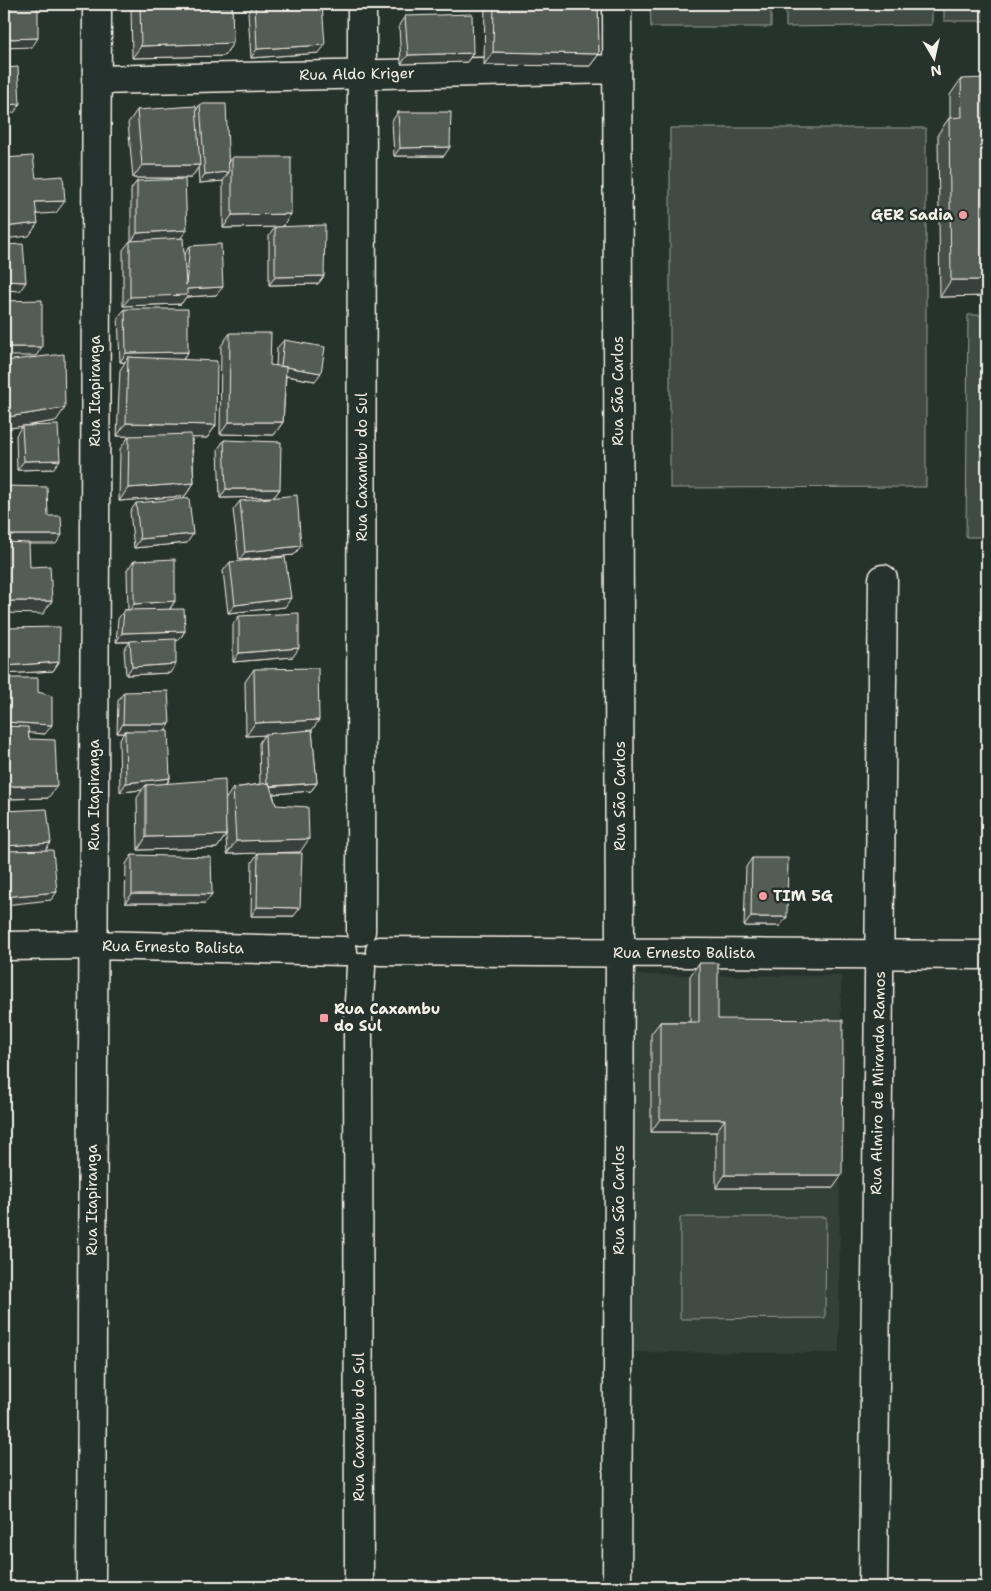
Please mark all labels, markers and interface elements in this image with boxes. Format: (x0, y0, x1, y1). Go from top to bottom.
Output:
north arrow (908, 32, 958, 82)
text: N (929, 61, 943, 81)
street label: Rua Aldo Kriger (299, 63, 415, 85)
place label: GER Sadia (871, 205, 954, 225)
marker: GER Sadia (957, 209, 969, 221)
street label: Rua Itapiranga (85, 334, 105, 447)
street label: Rua São Carlos (608, 336, 628, 446)
street label: Rua Caxambu do Sul (352, 392, 372, 541)
street label: Rua Itapiranga (84, 738, 104, 851)
street label: Rua São Carlos (610, 741, 630, 851)
place label: TIM 5G (773, 886, 833, 906)
marker: TIM 5G (757, 890, 769, 902)
street label: Rua Ernesto Balista (102, 936, 245, 958)
street label: Rua Ernesto Balista (613, 943, 756, 963)
street label: Rua Almiro de Miranda Ramos (866, 971, 890, 1195)
place label: Rua Caxambu do Sul (334, 999, 440, 1036)
marker: Rua Caxambu do Sul (318, 1012, 330, 1024)
street label: Rua Itapiranga (82, 1143, 102, 1256)
street label: Rua São Carlos (609, 1145, 629, 1255)
street label: Rua Caxambu do Sul (349, 1352, 369, 1501)

